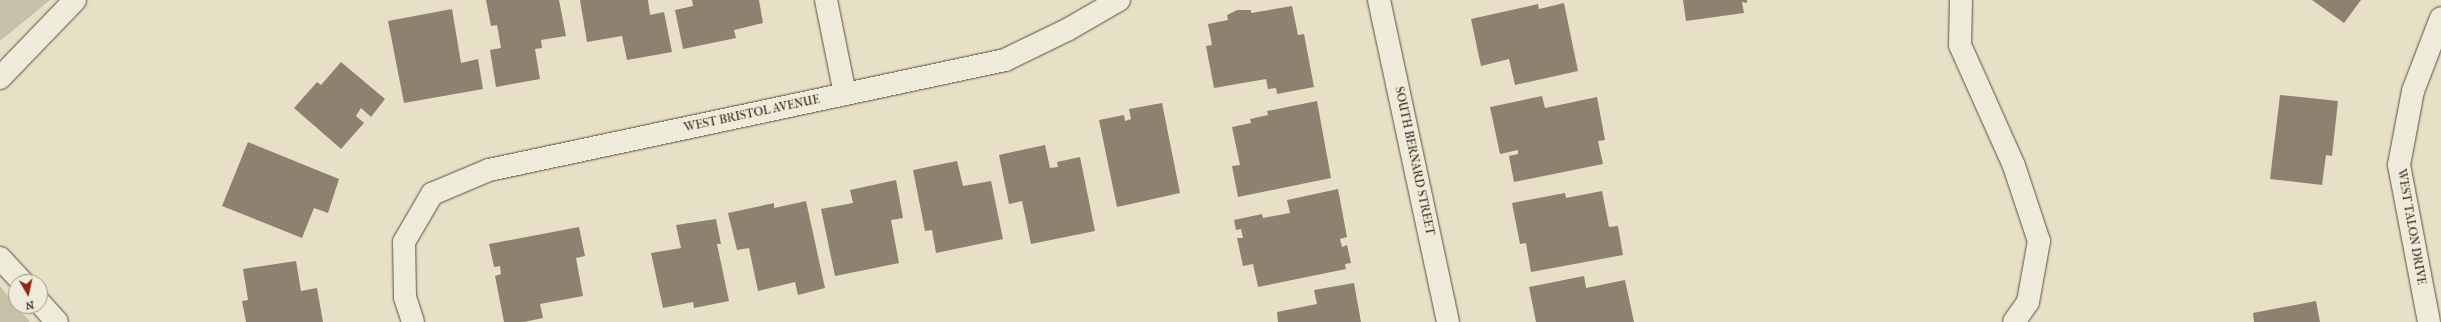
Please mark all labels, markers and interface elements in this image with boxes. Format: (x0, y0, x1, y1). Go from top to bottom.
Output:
street label: SOUTH BERNARD STREET (1391, 85, 1437, 237)
street label: WEST BRISTOL AVENUE (683, 93, 821, 135)
street label: WEST TALON DRIVE (2394, 168, 2428, 286)
north arrow (8, 274, 48, 314)
text: N (25, 298, 35, 312)

